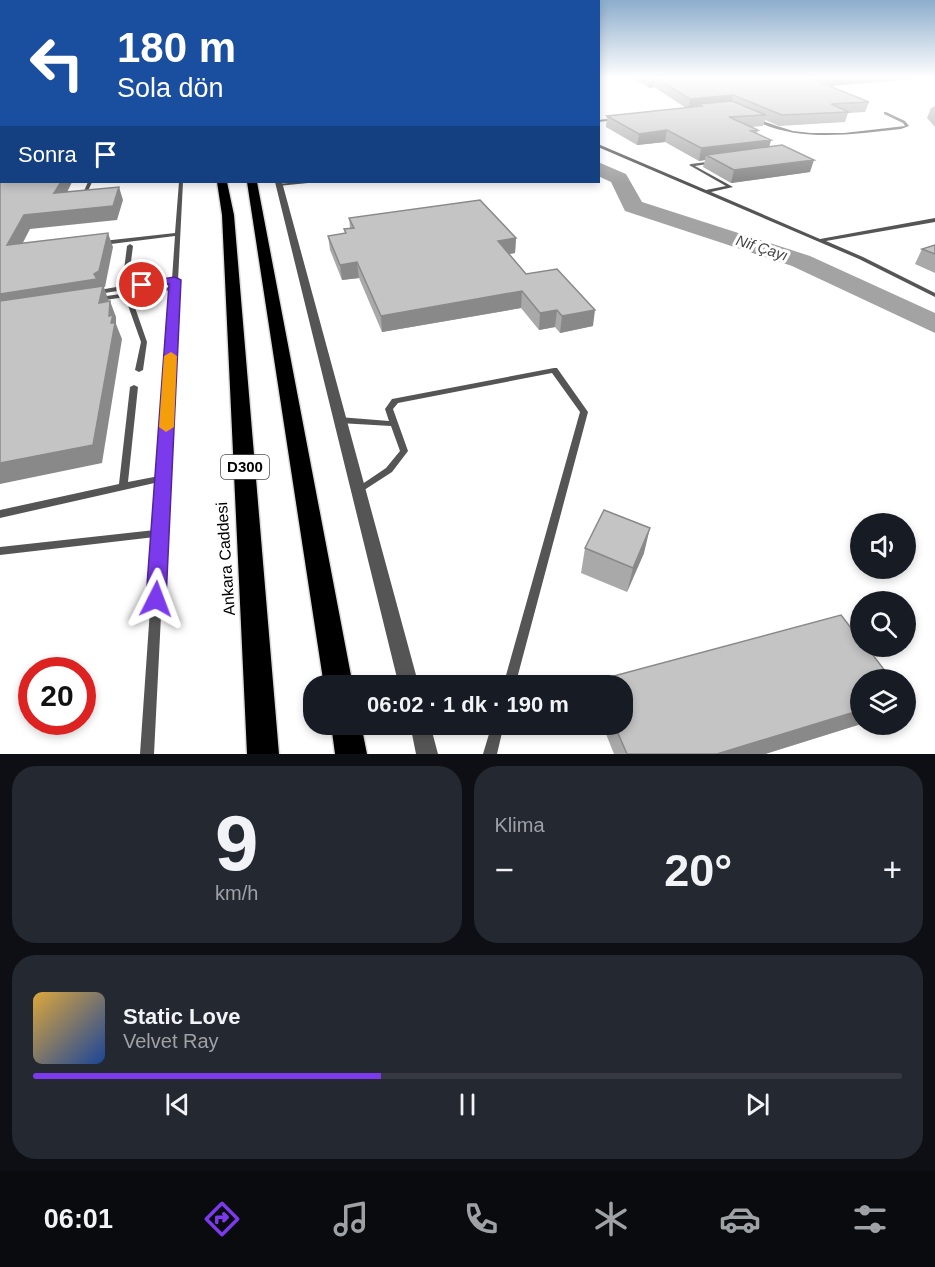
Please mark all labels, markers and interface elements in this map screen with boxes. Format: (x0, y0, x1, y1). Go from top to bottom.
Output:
icon: left (18, 24, 96, 102)
text: 180 m (117, 24, 236, 71)
text: Sola dön (117, 73, 224, 103)
icon: arrive (89, 138, 122, 171)
text: Sonra (18, 142, 77, 167)
water label: Nif Çayı (734, 231, 790, 264)
pin (116, 259, 167, 310)
icon: arrive (125, 268, 158, 301)
road number: D300 (221, 455, 269, 479)
street label: Ankara Caddesi (213, 502, 238, 616)
map controls (850, 513, 916, 735)
button: sound (850, 513, 916, 579)
position arrow (124, 567, 188, 631)
button: search (850, 591, 916, 657)
speed limit sign: 20 (18, 657, 96, 735)
button: layers (850, 669, 916, 735)
text: 06:02 · 1 dk · 190 m (367, 692, 569, 717)
text: 9 (215, 799, 258, 887)
text: Klima (495, 814, 545, 836)
text: 20° (664, 845, 732, 896)
text: − (495, 851, 514, 888)
text: + (883, 851, 902, 888)
text: km/h (215, 882, 258, 904)
text: Static Love (123, 1004, 240, 1029)
text: Velvet Ray (123, 1030, 219, 1052)
icon: previous (161, 1088, 194, 1121)
icon: pause (451, 1088, 484, 1121)
icon: next (741, 1088, 774, 1121)
icon: directions (201, 1198, 243, 1240)
icon: music (330, 1198, 372, 1240)
icon: phone (460, 1198, 502, 1240)
icon: climate (590, 1198, 632, 1240)
icon: car (719, 1198, 761, 1240)
icon: filters (849, 1198, 891, 1240)
text: 06:01 (44, 1204, 113, 1234)

